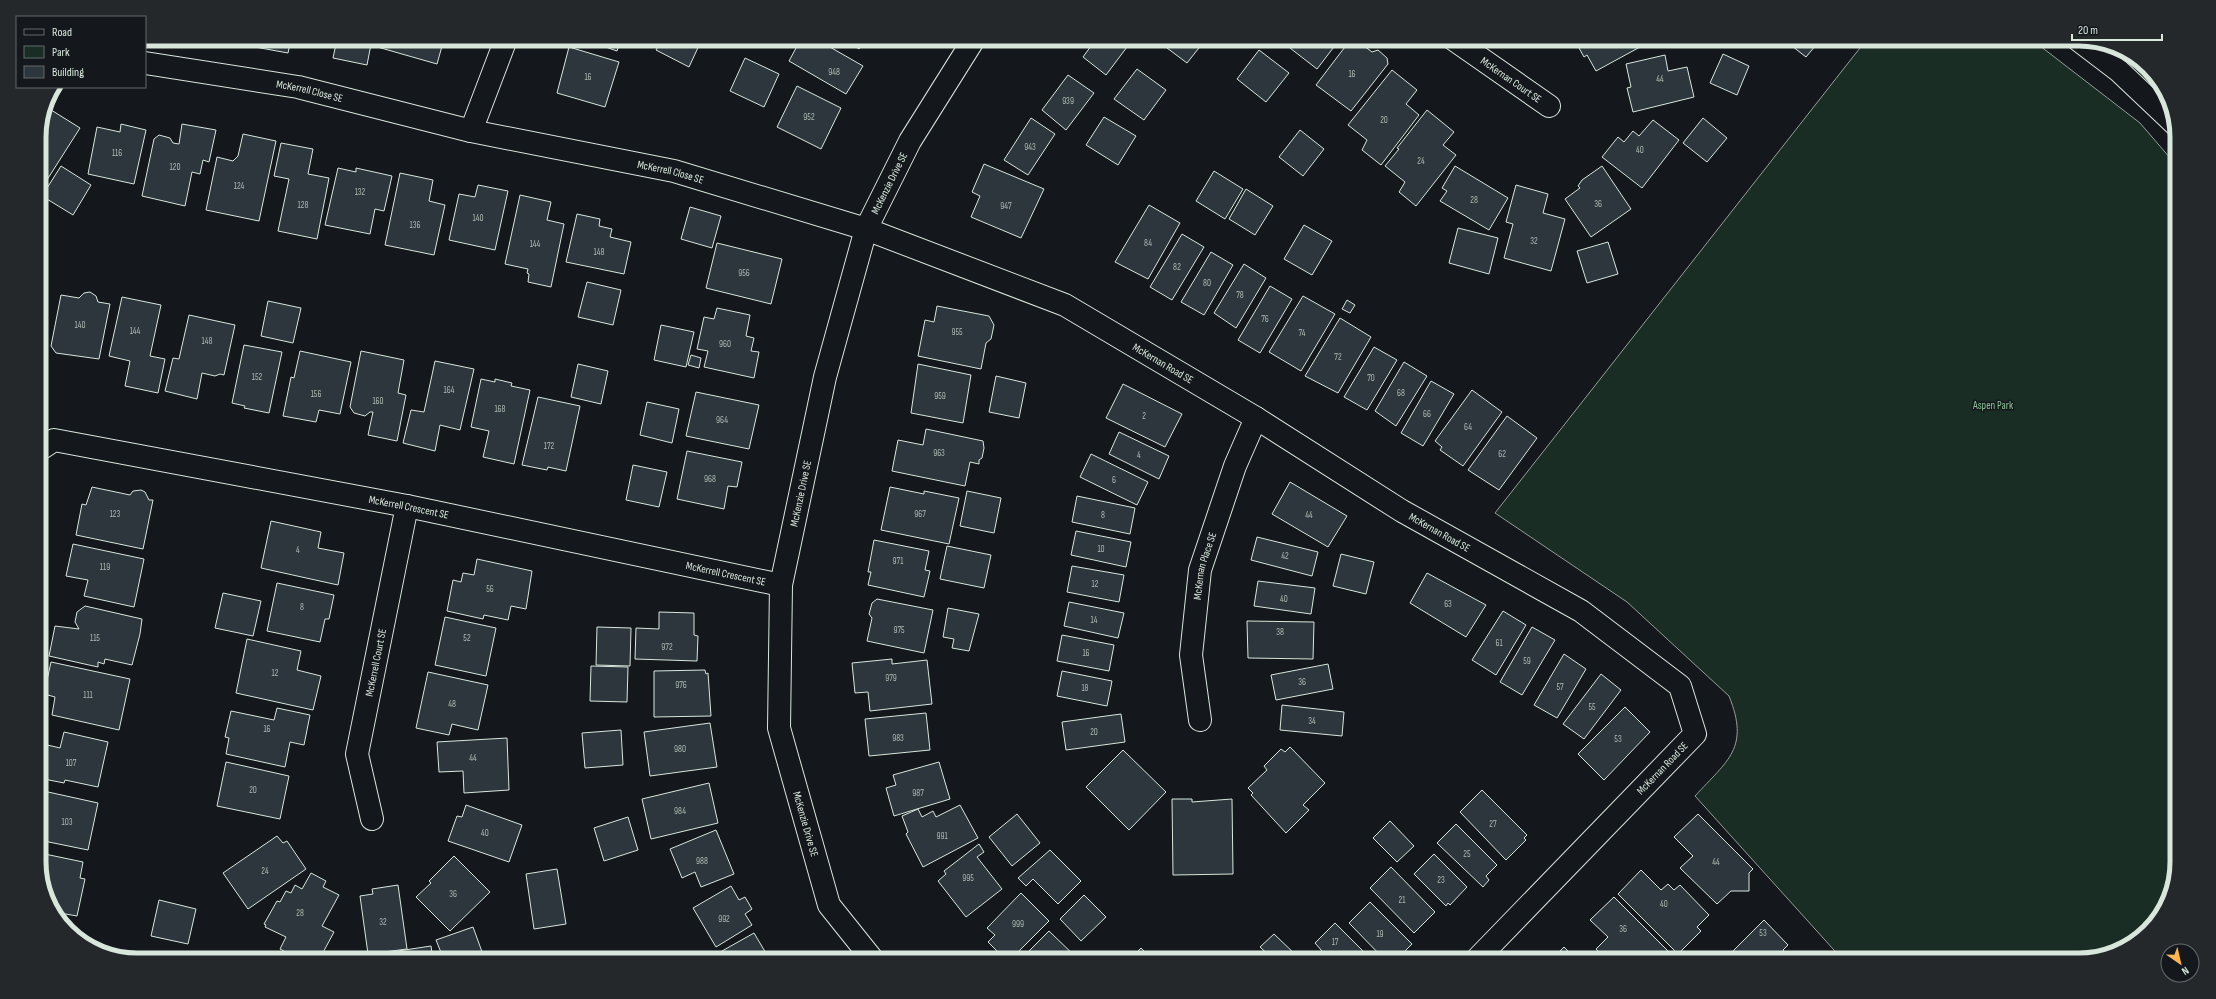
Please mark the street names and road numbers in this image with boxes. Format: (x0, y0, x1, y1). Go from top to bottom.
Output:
street label: McKernan Court SE (1478, 54, 1544, 106)
street label: McKerrell Close SE (275, 78, 344, 105)
street label: McKenzie Drive SE (869, 150, 910, 216)
street label: McKerrell Close SE (636, 158, 705, 187)
street label: McKernan Road SE (1130, 341, 1196, 386)
street label: McKenzie Drive SE (788, 459, 814, 528)
street label: McKerrell Crescent SE (368, 493, 450, 522)
street label: McKernan Road SE (1406, 510, 1472, 555)
street label: McKernan Place SE (1191, 530, 1219, 600)
street label: McKerrell Crescent SE (685, 559, 767, 589)
street label: McKerrell Court SE (363, 628, 389, 698)
street label: McKernan Road SE (1634, 739, 1691, 797)
street label: McKenzie Drive SE (790, 790, 821, 858)

